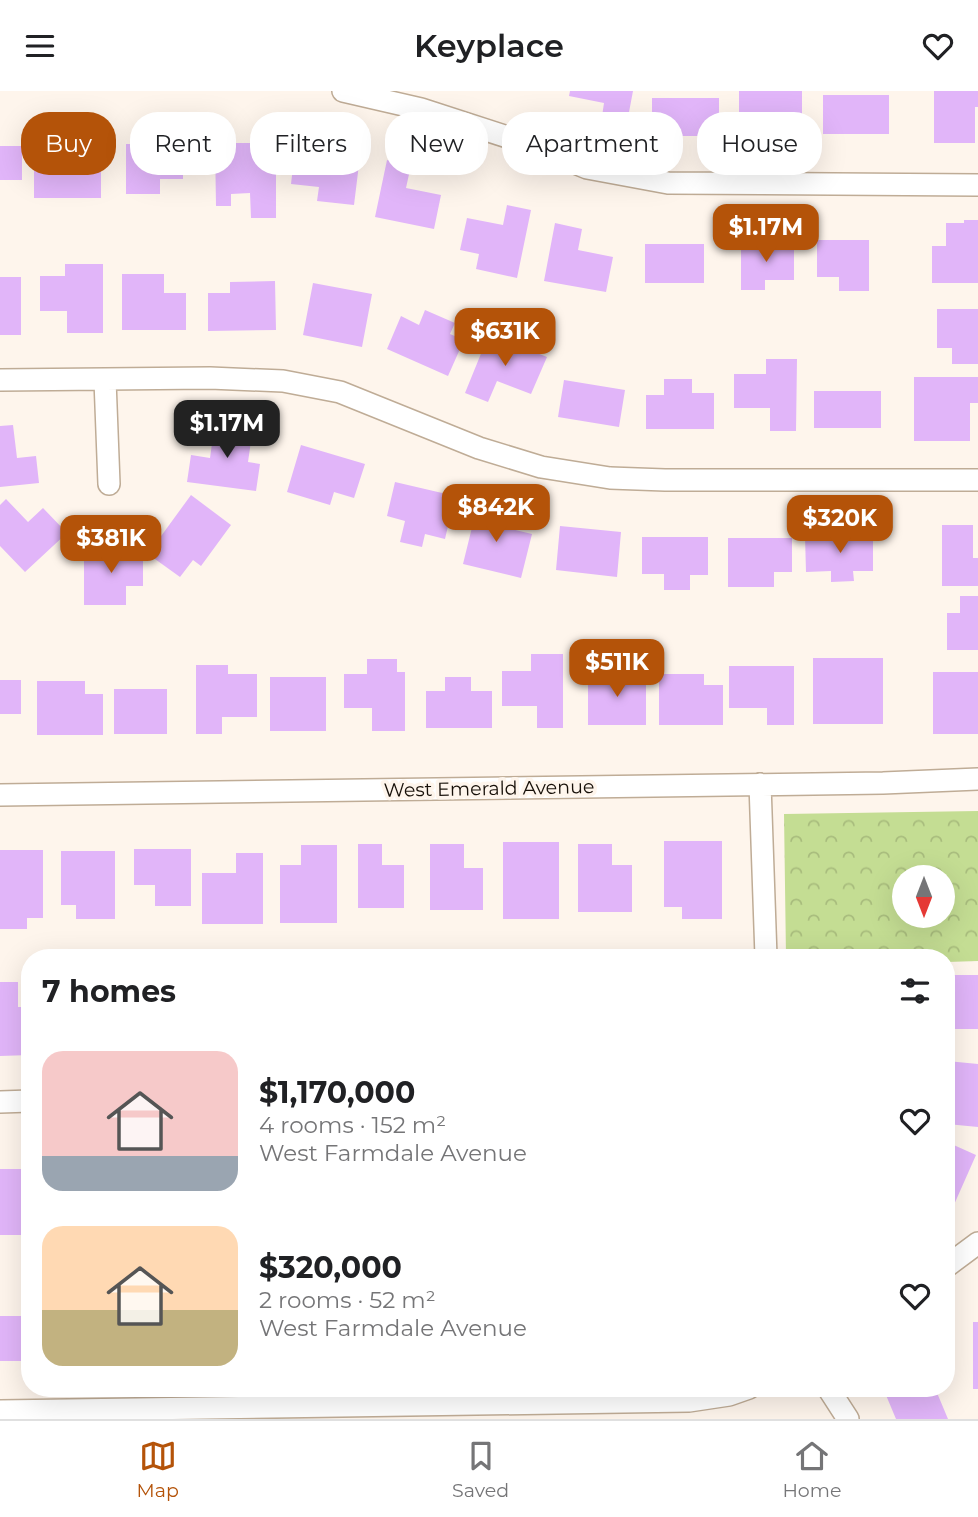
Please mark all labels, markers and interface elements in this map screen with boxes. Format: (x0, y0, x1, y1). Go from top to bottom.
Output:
text: Keyplace (414, 26, 564, 65)
icon: menu (21, 27, 59, 65)
icon: heart (919, 27, 957, 65)
chip: Buy (21, 112, 116, 175)
chip: Rent (130, 112, 236, 175)
chip: Filters (250, 112, 371, 175)
chip: New (385, 112, 488, 175)
chip: Apartment (502, 112, 683, 175)
chip: House (697, 112, 822, 175)
pin: $1.17M (709, 205, 823, 264)
text: $1.17M (729, 213, 803, 241)
pin: $631K (456, 309, 554, 368)
text: $631K (471, 317, 539, 345)
pin: $1.17M (170, 401, 284, 460)
text: $1.17M (190, 409, 264, 437)
pin: $842K (447, 484, 545, 544)
text: $842K (458, 493, 534, 521)
pin: $320K (791, 496, 889, 555)
text: $320K (803, 504, 877, 532)
pin: $381K (62, 515, 160, 575)
text: $381K (76, 524, 146, 552)
pin: $511K (568, 639, 666, 699)
text: $511K (585, 648, 649, 676)
street label: West Emerald Avenue (384, 775, 594, 802)
north arrow (892, 865, 956, 927)
map controls (892, 865, 955, 928)
icon: filters (896, 972, 934, 1010)
text: 7 homes (42, 973, 176, 1010)
text: $1,170,000 (259, 1074, 415, 1111)
icon: home (98, 1079, 182, 1163)
icon: heart (896, 1102, 934, 1140)
text: 4 rooms · 152 m² (259, 1111, 446, 1139)
text: West Farmdale Avenue (259, 1139, 527, 1167)
text: $320,000 (259, 1249, 402, 1286)
icon: home (98, 1254, 182, 1338)
icon: heart (896, 1277, 934, 1315)
text: 2 rooms · 52 m² (259, 1286, 436, 1314)
text: West Farmdale Avenue (259, 1314, 527, 1342)
tab: Map (137, 1437, 179, 1502)
tab: Saved (452, 1437, 509, 1502)
tab: Home (782, 1437, 841, 1502)

